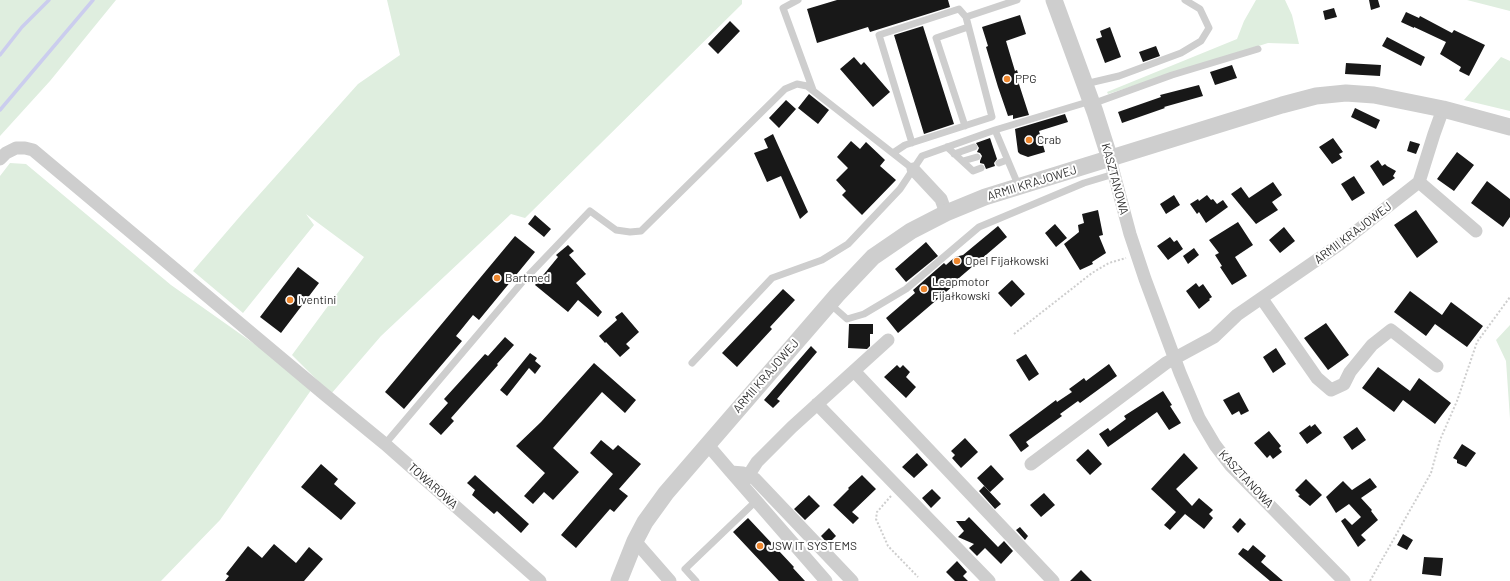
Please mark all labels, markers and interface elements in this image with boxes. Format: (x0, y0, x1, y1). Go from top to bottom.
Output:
place label: PPG (1015, 72, 1037, 86)
marker: PPG (1002, 74, 1012, 84)
place label: Crab (1037, 133, 1061, 147)
marker: Crab (1024, 135, 1034, 145)
street label: KASZTANOWA (1099, 142, 1131, 216)
street label: ARMII KRAJOWEJ (985, 163, 1079, 203)
street label: ARMII KRAJOWEJ (1311, 199, 1395, 267)
place label: Opel Fijałkowski (965, 254, 1049, 268)
marker: Opel Fijałkowski (952, 256, 962, 266)
place label: Bartmed (505, 271, 550, 285)
marker: Bartmed (492, 273, 502, 283)
place label: Leapmotor Fijałkowski (932, 275, 990, 303)
marker: Leapmotor Fijałkowski (919, 284, 929, 294)
place label: Iventini (298, 293, 336, 307)
marker: Iventini (285, 295, 295, 305)
street label: ARMII KRAJOWEJ (730, 336, 802, 416)
street label: KASZTANOWA (1216, 447, 1276, 511)
street label: TOWAROWA (405, 460, 461, 512)
place label: JSW IT SYSTEMS (768, 539, 857, 553)
marker: JSW IT SYSTEMS (755, 541, 765, 551)

